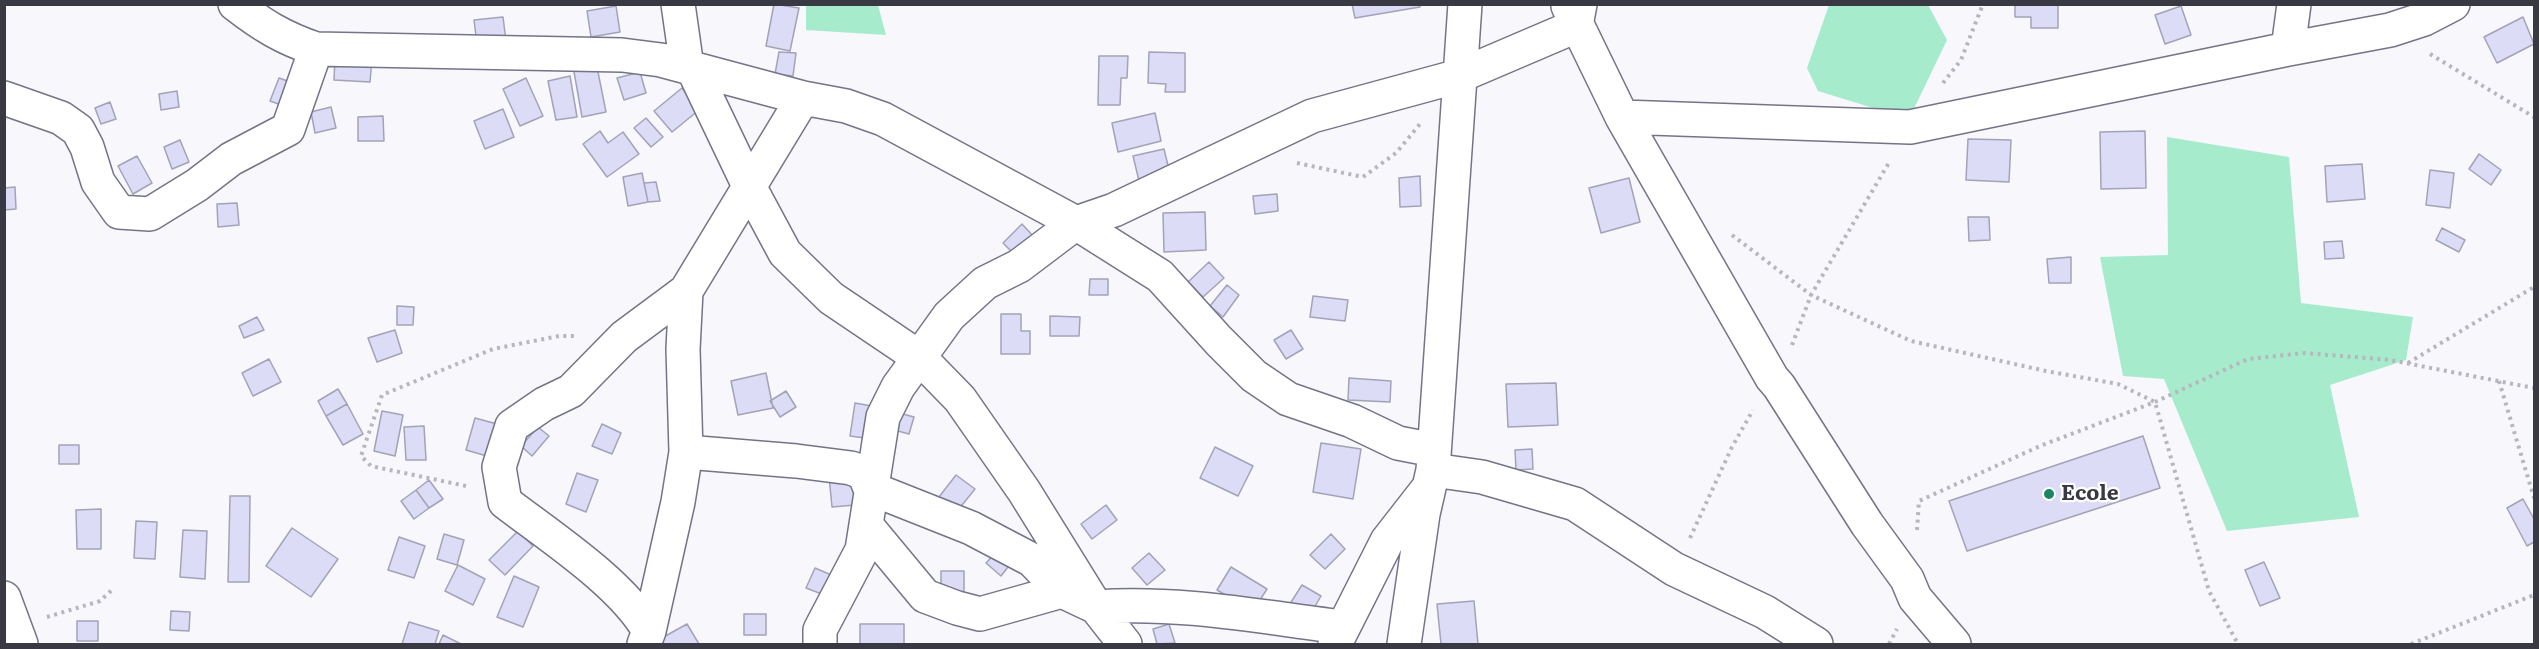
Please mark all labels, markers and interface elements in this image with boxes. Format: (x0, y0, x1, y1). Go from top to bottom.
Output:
place label: Ecole (2061, 481, 2119, 507)
marker: Ecole (2042, 487, 2056, 501)

